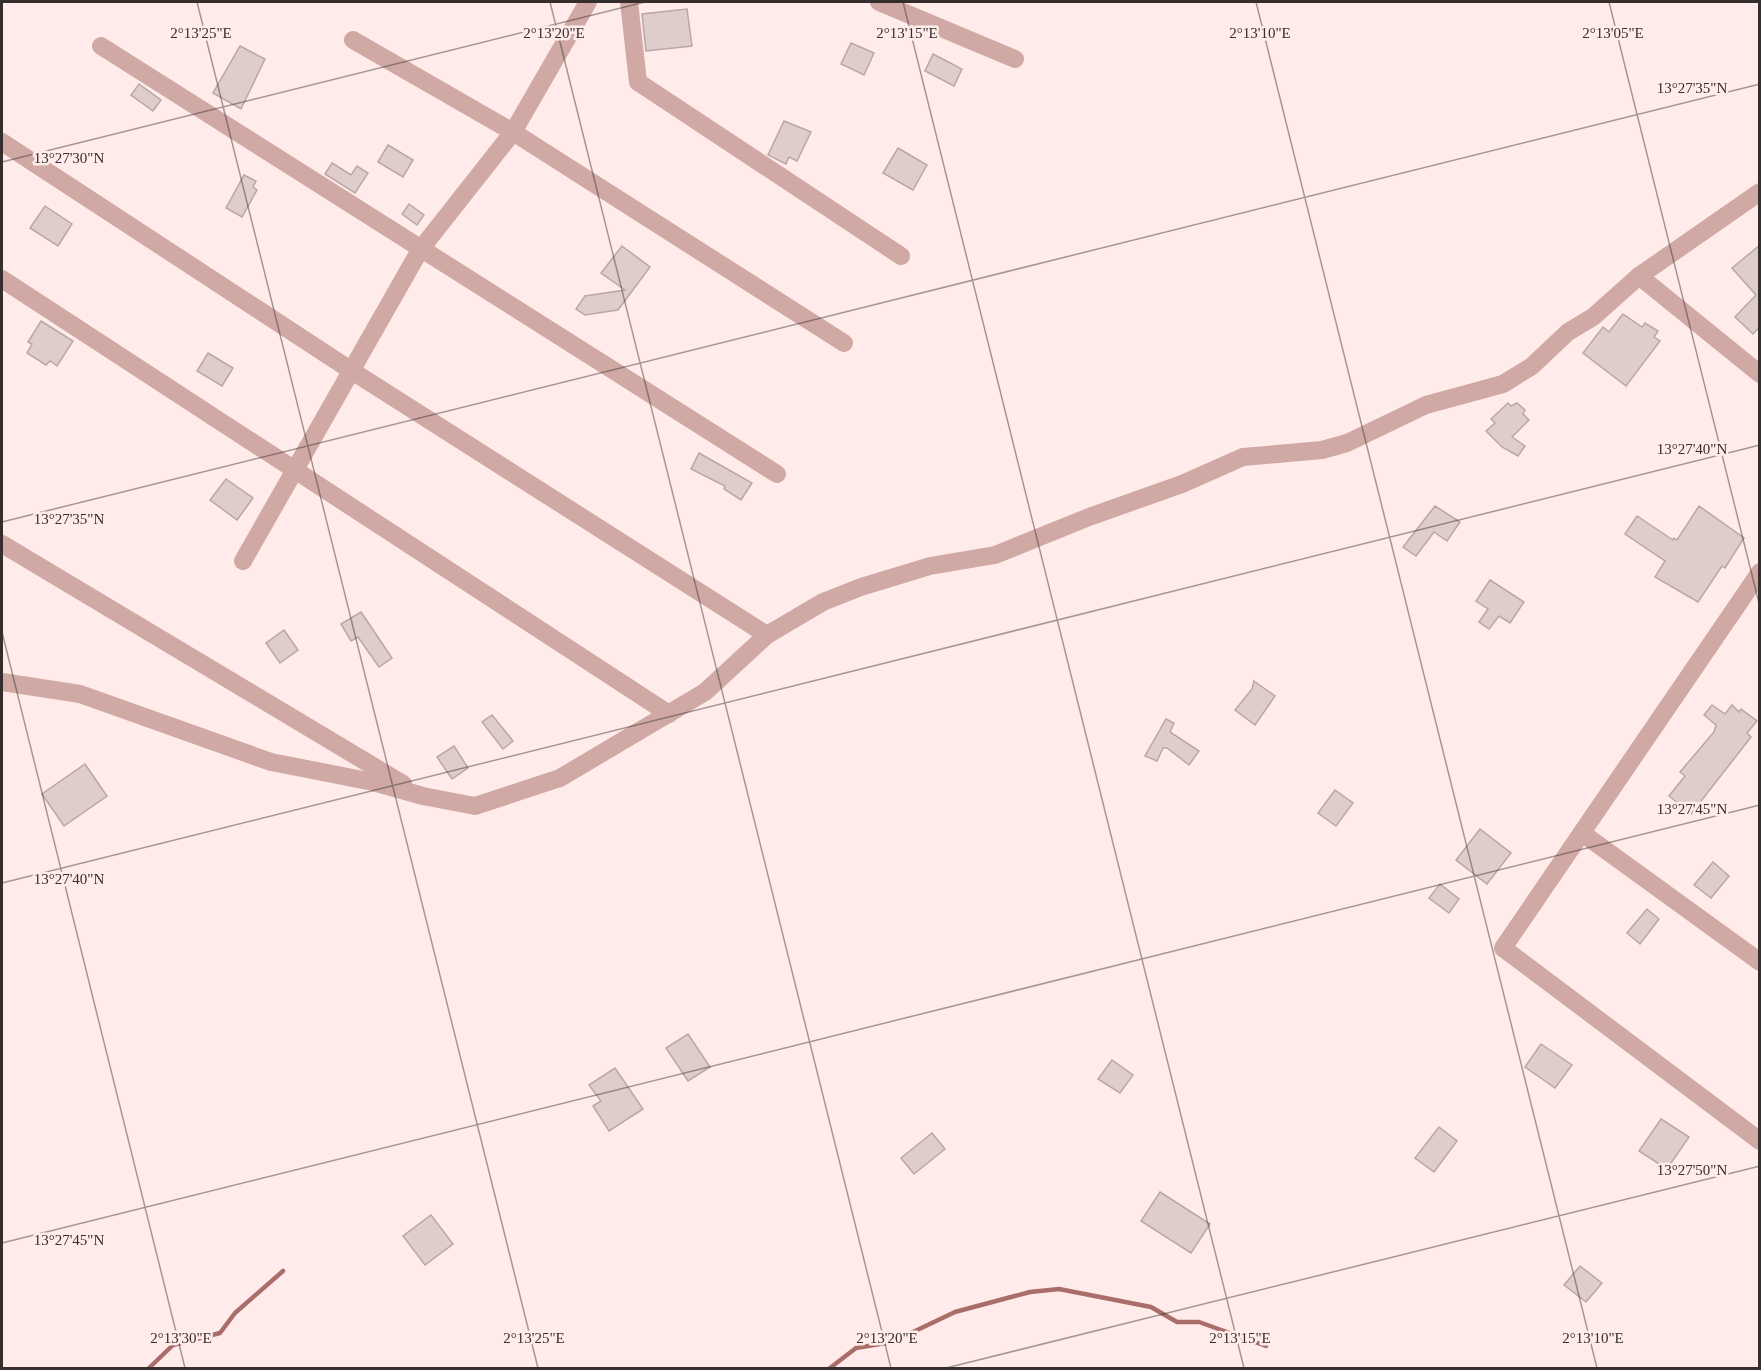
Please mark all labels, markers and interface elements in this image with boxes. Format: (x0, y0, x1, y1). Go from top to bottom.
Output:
text: 2°13'25"E (170, 25, 232, 41)
text: 2°13'20"E (523, 25, 585, 41)
text: 2°13'15"E (876, 25, 938, 41)
text: 2°13'10"E (1229, 25, 1291, 41)
text: 2°13'05"E (1582, 25, 1644, 41)
text: 13°27'35"N (1657, 80, 1727, 96)
text: 13°27'30"N (34, 150, 104, 166)
text: 13°27'40"N (1657, 441, 1727, 457)
text: 13°27'35"N (34, 511, 104, 527)
text: 13°27'45"N (1657, 801, 1727, 817)
text: 13°27'40"N (34, 871, 104, 887)
text: 13°27'50"N (1657, 1162, 1727, 1178)
text: 13°27'45"N (34, 1232, 104, 1248)
text: 2°13'30"E (150, 1330, 212, 1346)
text: 2°13'25"E (503, 1330, 565, 1346)
text: 2°13'20"E (856, 1330, 918, 1346)
text: 2°13'15"E (1209, 1330, 1271, 1346)
text: 2°13'10"E (1562, 1330, 1624, 1346)

